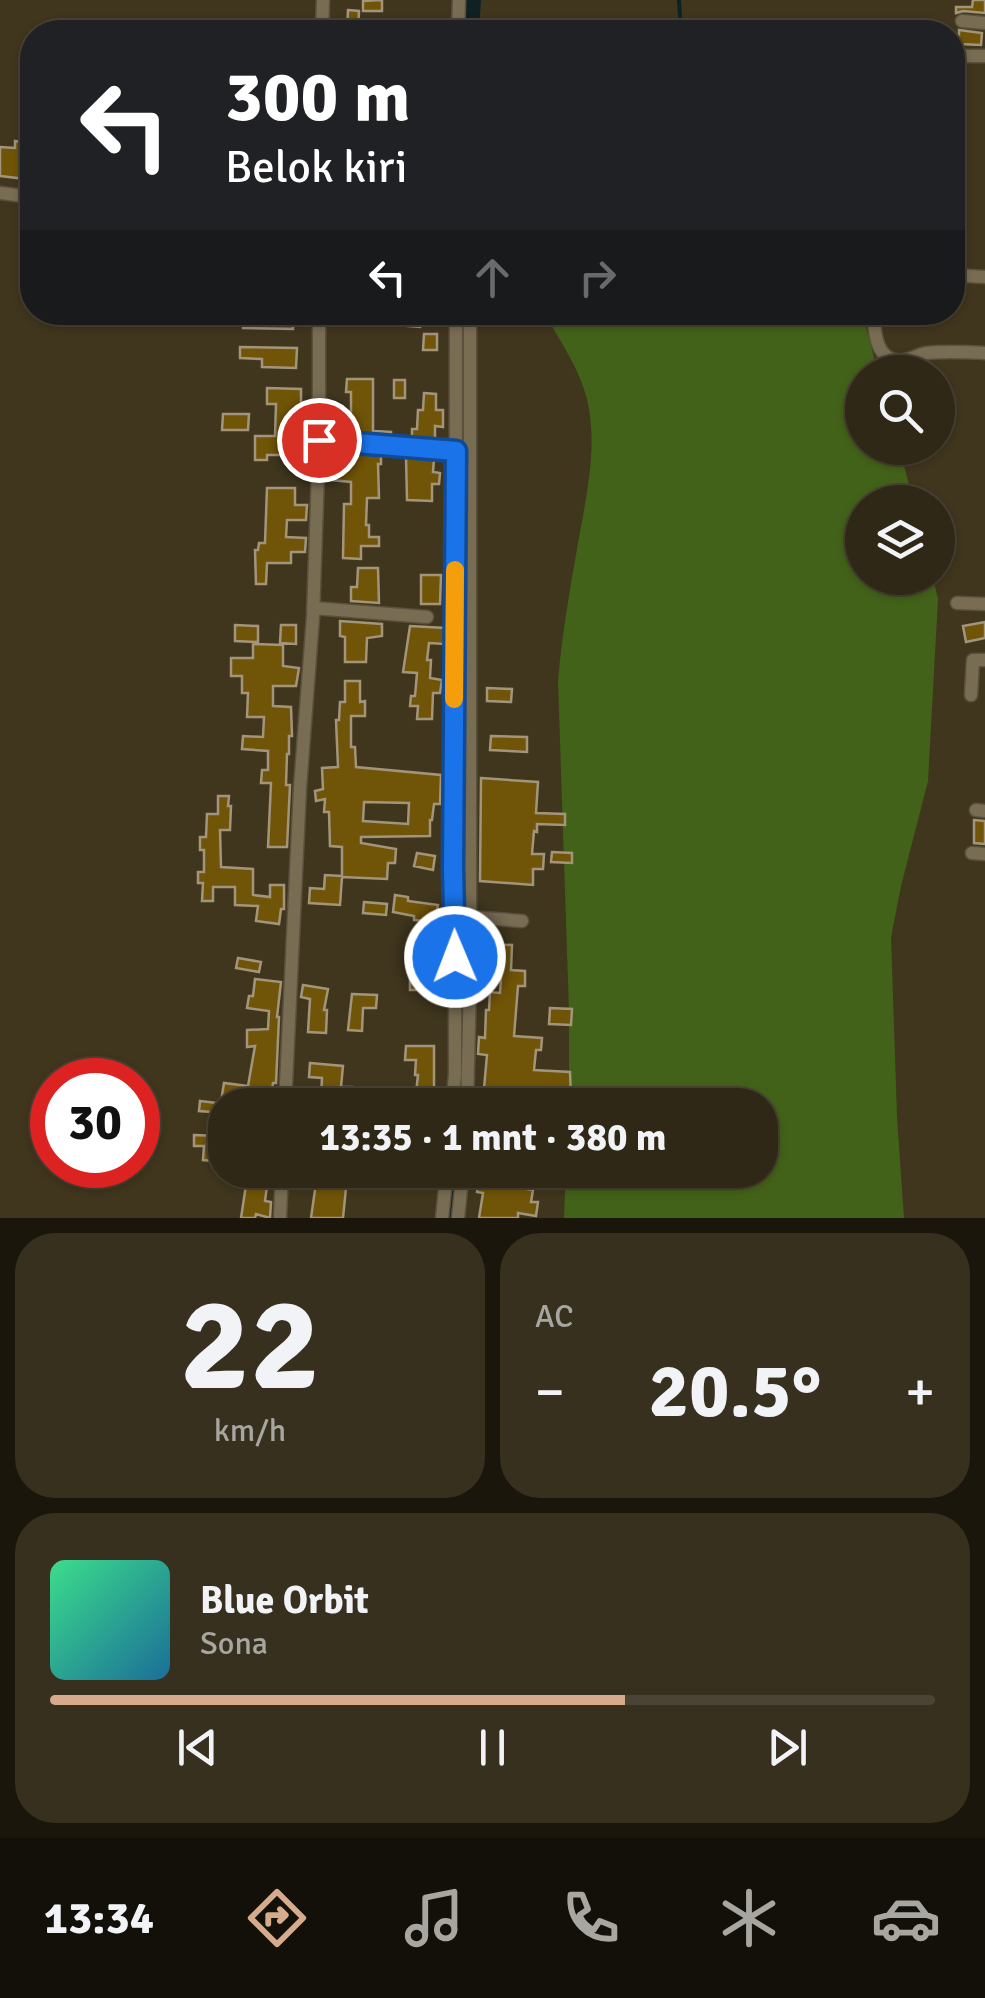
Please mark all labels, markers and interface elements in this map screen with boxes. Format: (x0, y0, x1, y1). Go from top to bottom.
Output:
text: 300 m (225, 54, 410, 140)
icon: left (60, 60, 190, 190)
text: Belok kiri (225, 140, 407, 195)
icon: left (360, 250, 415, 305)
icon: ahead (465, 250, 520, 305)
icon: right (570, 250, 625, 305)
map controls (845, 355, 955, 595)
button: search (845, 355, 955, 465)
pin (277, 398, 362, 483)
icon: arrive (292, 413, 347, 468)
button: layers (845, 485, 955, 595)
position arrow (403, 905, 507, 1009)
speed limit sign: 30 (30, 1058, 160, 1188)
text: 13:35 · 1 mnt · 380 m (319, 1114, 667, 1161)
text: 22 (180, 1266, 320, 1426)
text: AC (535, 1297, 573, 1336)
text: 20.5° (649, 1345, 822, 1438)
text: − (535, 1358, 565, 1426)
text: + (905, 1358, 935, 1426)
text: km/h (214, 1411, 286, 1450)
text: Blue Orbit (200, 1577, 369, 1624)
text: Sona (200, 1624, 268, 1663)
icon: previous (170, 1720, 225, 1775)
icon: pause (465, 1720, 520, 1775)
icon: next (760, 1720, 815, 1775)
icon: directions (242, 1883, 312, 1953)
icon: music (399, 1883, 469, 1953)
icon: phone (556, 1883, 626, 1953)
icon: climate (714, 1883, 784, 1953)
icon: car (871, 1883, 941, 1953)
text: 13:34 (44, 1891, 154, 1946)

